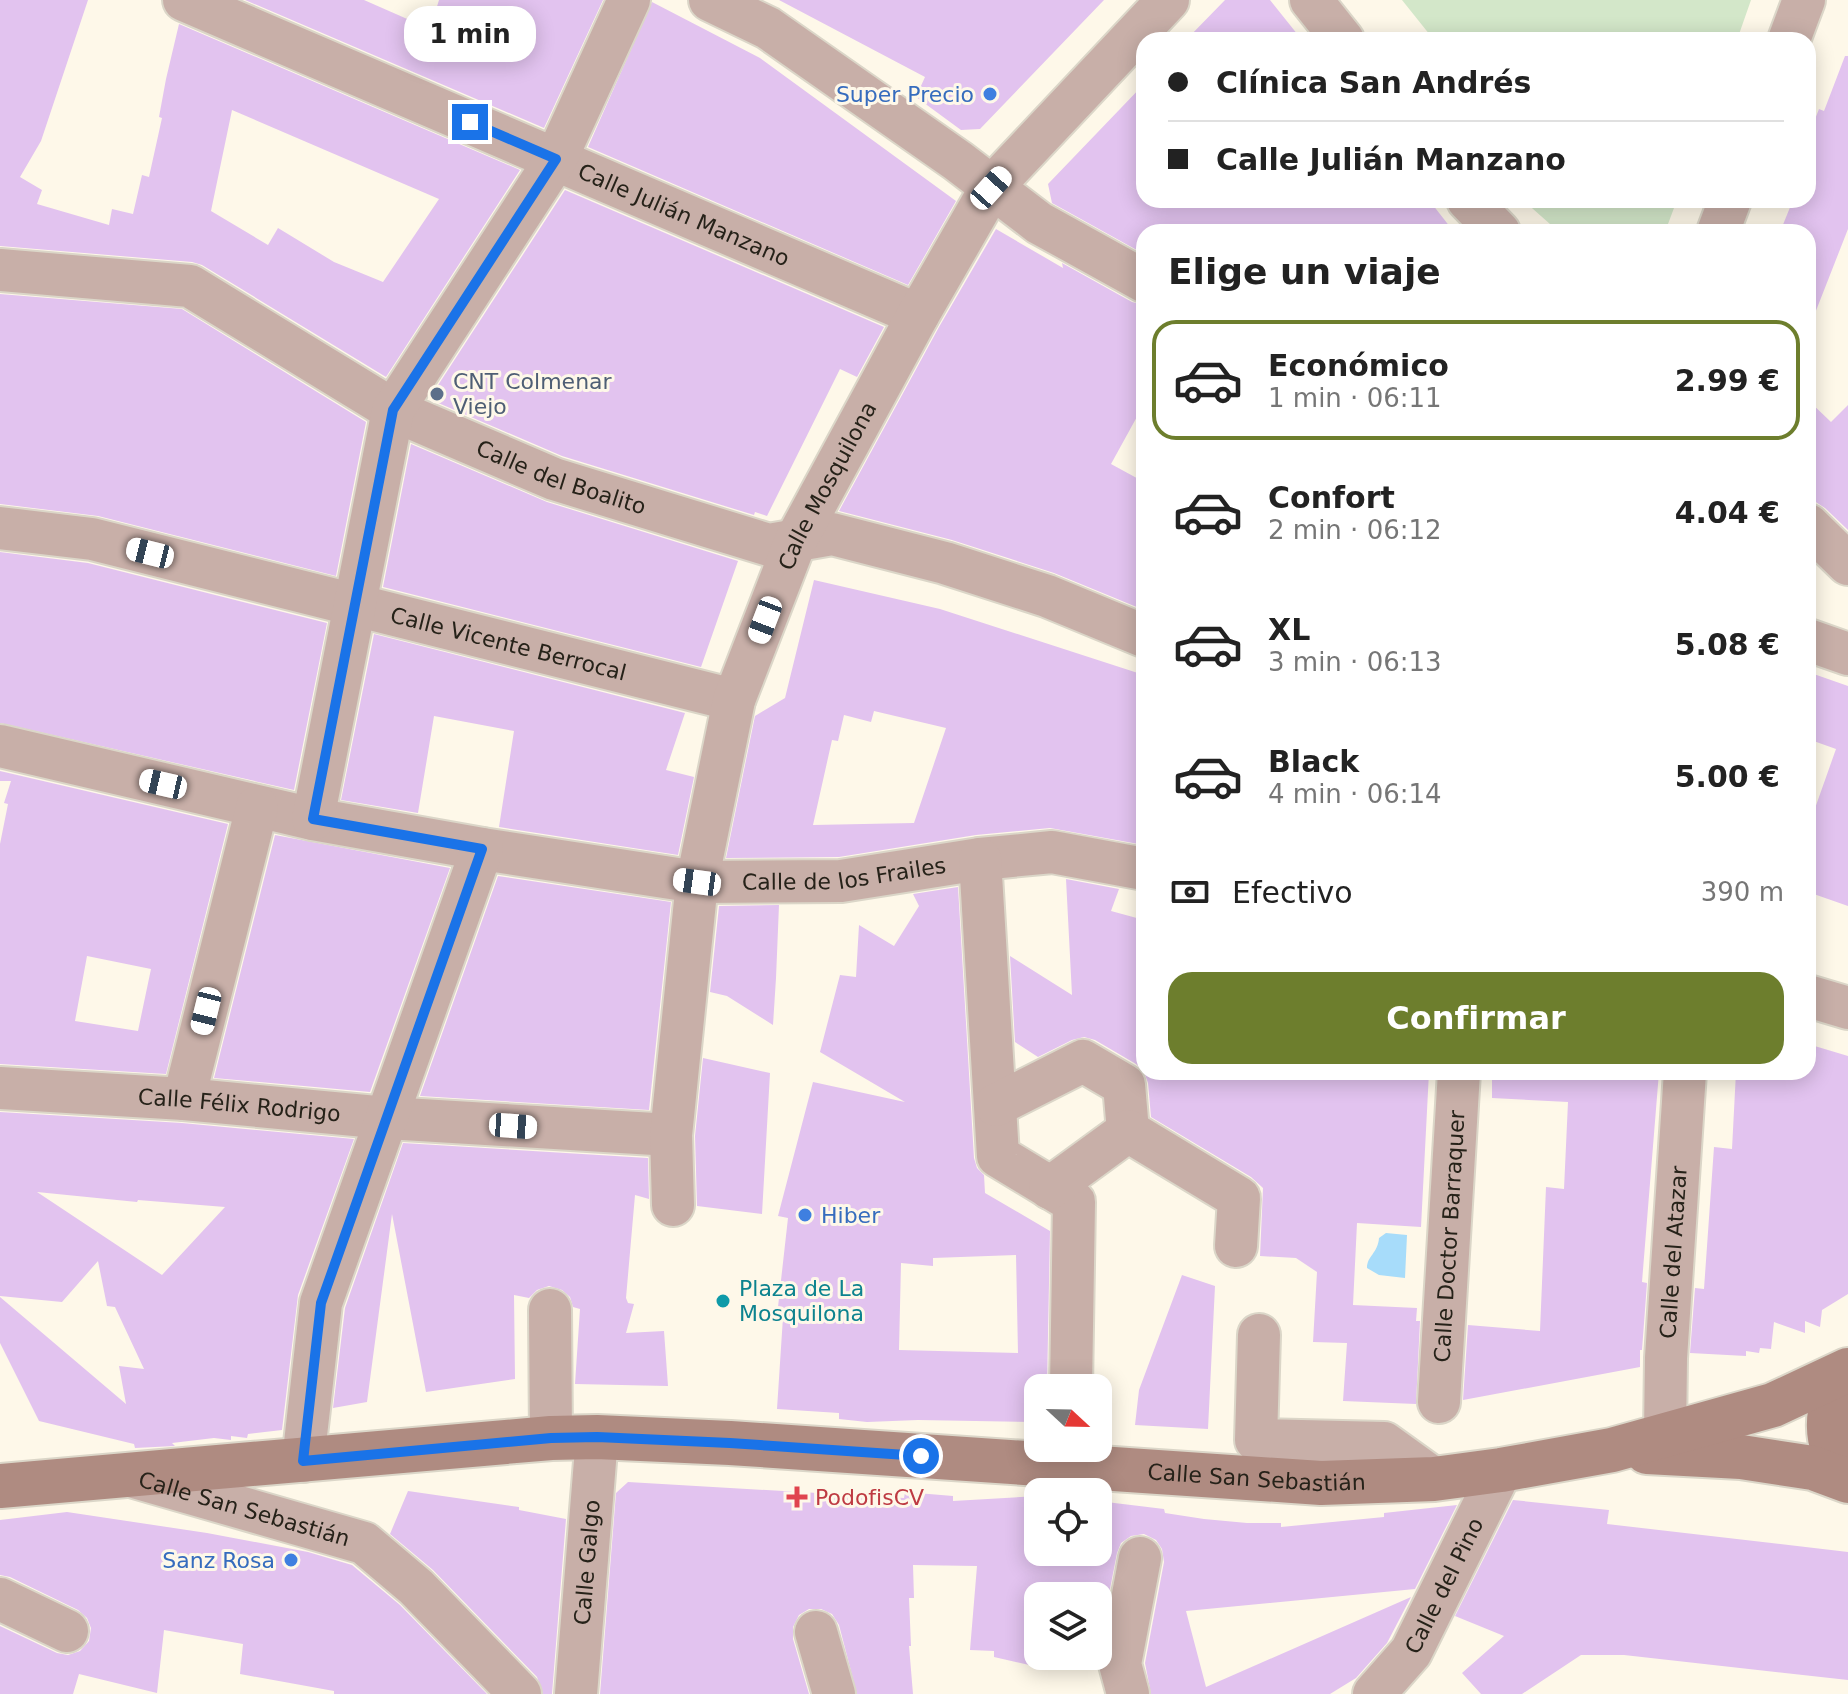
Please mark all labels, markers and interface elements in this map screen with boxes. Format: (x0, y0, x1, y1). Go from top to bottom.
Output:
callout: 1 min (404, 6, 536, 62)
text: 1 min (429, 19, 511, 49)
text: Clínica San Andrés (1216, 65, 1531, 100)
place label: Super Precio (836, 82, 974, 107)
marker: Super Precio (981, 85, 999, 103)
route end (452, 104, 488, 140)
text: Calle Julián Manzano (1216, 142, 1566, 177)
street label: Calle Julián Manzano (574, 158, 793, 271)
car (966, 162, 1016, 214)
text: Elige un viaje (1168, 251, 1441, 292)
icon: car (1172, 344, 1244, 416)
text: Económico (1268, 348, 1449, 383)
text: 2.99 € (1675, 363, 1780, 398)
place label: CNT Colmenar Viejo (453, 369, 613, 419)
text: 1 min · 06:11 (1268, 383, 1442, 413)
marker: CNT Colmenar Viejo (428, 385, 446, 403)
street label: Calle Mosquilona (773, 397, 881, 573)
street label: Calle del Boalito (473, 435, 649, 519)
icon: car (1172, 476, 1244, 548)
text: Confort (1268, 480, 1395, 515)
text: 4.04 € (1675, 495, 1780, 530)
text: 2 min · 06:12 (1268, 515, 1442, 545)
car (124, 536, 176, 570)
car (745, 593, 785, 647)
street label: Calle Vicente Berrocal (388, 602, 629, 685)
icon: car (1172, 608, 1244, 680)
text: XL (1268, 612, 1310, 647)
text: 5.08 € (1675, 627, 1780, 662)
text: 3 min · 06:13 (1268, 647, 1442, 677)
icon: car (1172, 740, 1244, 812)
text: Black (1268, 744, 1359, 779)
text: 5.00 € (1675, 759, 1780, 794)
car (137, 767, 189, 801)
text: 4 min · 06:14 (1268, 779, 1442, 809)
street label: Calle de los Frailes (742, 852, 948, 894)
car (672, 867, 722, 897)
icon: cash (1168, 870, 1212, 914)
text: Efectivo (1232, 875, 1353, 910)
text: 390 m (1701, 877, 1784, 907)
button: Confirmar (1168, 972, 1784, 1064)
car (189, 985, 223, 1037)
street label: Calle Félix Rodrigo (137, 1084, 342, 1126)
street label: Calle Doctor Barraquer (1429, 1109, 1469, 1363)
car (488, 1112, 538, 1140)
street label: Calle del Atazar (1655, 1164, 1691, 1339)
place label: Hiber (821, 1203, 881, 1228)
marker: Hiber (796, 1206, 814, 1224)
place label: Plaza de La Mosquilona (739, 1276, 864, 1326)
marker: Plaza de La Mosquilona (714, 1292, 732, 1310)
north arrow (1024, 1374, 1112, 1462)
map controls (1024, 1374, 1112, 1670)
route start (903, 1438, 939, 1474)
street label: Calle San Sebastián (1147, 1459, 1366, 1496)
street label: Calle San Sebastián (136, 1466, 353, 1551)
button: locate (1024, 1478, 1112, 1566)
place label: PodofisCV (815, 1485, 924, 1510)
marker: PodofisCV (786, 1486, 808, 1508)
street label: Calle Galgo (569, 1499, 604, 1626)
street label: Calle del Pino (1400, 1513, 1488, 1658)
place label: Sanz Rosa (162, 1548, 275, 1573)
marker: Sanz Rosa (282, 1551, 300, 1569)
button: layers (1024, 1582, 1112, 1670)

